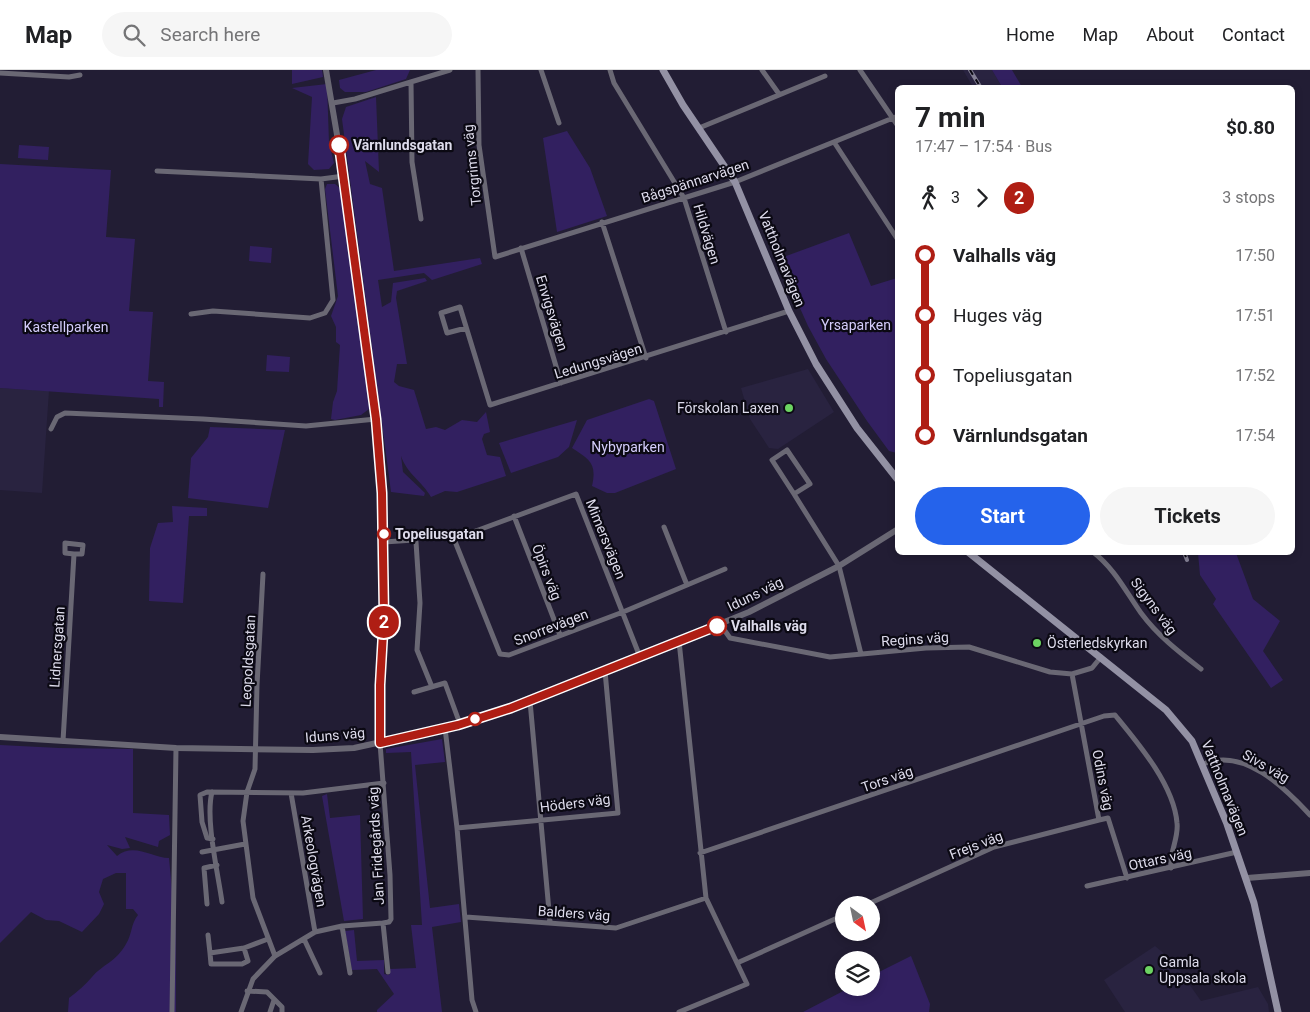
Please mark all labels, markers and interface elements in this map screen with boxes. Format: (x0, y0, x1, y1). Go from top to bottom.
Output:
search box (102, 12, 452, 57)
text: Map (25, 21, 72, 49)
icon: search (120, 21, 148, 49)
text: Search here (160, 23, 260, 46)
text: Home (1006, 24, 1055, 45)
text: Map (1083, 24, 1118, 45)
text: About (1146, 24, 1194, 45)
text: Contact (1222, 24, 1285, 45)
text: 7 min (915, 101, 985, 134)
text: $0.80 (1226, 116, 1275, 139)
street label: Torgrims väg (460, 124, 484, 206)
marker: Värnlundsgatan (329, 135, 349, 155)
place label: Värnlundsgatan (353, 137, 452, 153)
text: 17:47 – 17:54 · Bus (915, 137, 1052, 156)
street label: Bågspännarvägen (639, 156, 751, 206)
icon: walk (915, 184, 943, 212)
icon: forward (968, 184, 996, 212)
text: 2 (1014, 187, 1024, 208)
text: 3 (951, 188, 960, 207)
text: 3 stops (1222, 188, 1275, 207)
street label: Hildvägen (690, 202, 724, 266)
street label: Vattholmavägen (756, 209, 808, 309)
text: Valhalls väg (953, 244, 1056, 267)
text: 17:50 (1235, 246, 1275, 265)
street label: Envigsvägen (533, 273, 571, 353)
text: Huges väg (953, 304, 1042, 327)
text: 17:51 (1235, 306, 1275, 325)
park label: Yrsaparken (821, 317, 891, 333)
park label: Kastellparken (24, 319, 108, 335)
street label: Ledungsvägen (552, 340, 644, 382)
text: Topeliusgatan (953, 364, 1073, 387)
text: 17:52 (1235, 366, 1275, 385)
place label: Förskolan Laxen (677, 400, 779, 416)
marker: Förskolan Laxen (783, 402, 795, 414)
text: Värnlundsgatan (953, 424, 1088, 447)
text: 17:54 (1235, 426, 1275, 445)
park label: Nybyparken (591, 439, 665, 455)
button: Start (915, 487, 1090, 545)
button: Tickets (1100, 487, 1275, 545)
street label: Mimersvägen (583, 497, 629, 581)
place label: Topeliusgatan (395, 526, 484, 542)
marker: Topeliusgatan (377, 527, 391, 541)
street label: Öpirs väg (529, 542, 565, 602)
street label: Iduns väg (725, 574, 785, 614)
street label: Sigyns väg (1128, 575, 1180, 637)
street label: Lidnersgatan (46, 606, 68, 688)
line badge: 2 (368, 606, 400, 638)
street label: Snorrevägen (512, 606, 590, 648)
text: 2 (379, 611, 389, 632)
street label: Leopoldsgatan (238, 614, 258, 708)
marker: Valhalls väg (707, 616, 727, 636)
place label: Valhalls väg (731, 618, 807, 634)
street label: Regins väg (881, 629, 949, 649)
place label: Österledskyrkan (1047, 635, 1147, 651)
marker: Österledskyrkan (1031, 637, 1043, 649)
unlabelled marker (468, 712, 482, 726)
street label: Iduns väg (304, 724, 366, 746)
street label: Vattholmavägen (1199, 738, 1251, 838)
street label: Sivs väg (1240, 746, 1292, 786)
street label: Odins väg (1089, 748, 1117, 812)
street label: Tors väg (859, 763, 915, 795)
street label: Jan Fridegårds väg (365, 786, 387, 906)
street label: Höders väg (539, 791, 611, 815)
street label: Arkeologvägen (298, 814, 330, 908)
street label: Frejs väg (947, 828, 1005, 862)
street label: Ottars väg (1127, 845, 1193, 873)
north arrow (835, 896, 880, 941)
map controls (835, 896, 880, 996)
street label: Balders väg (537, 902, 611, 924)
button: layers (835, 951, 880, 996)
place label: Gamla Uppsala skola (1159, 954, 1246, 986)
marker: Gamla Uppsala skola (1143, 964, 1155, 976)

